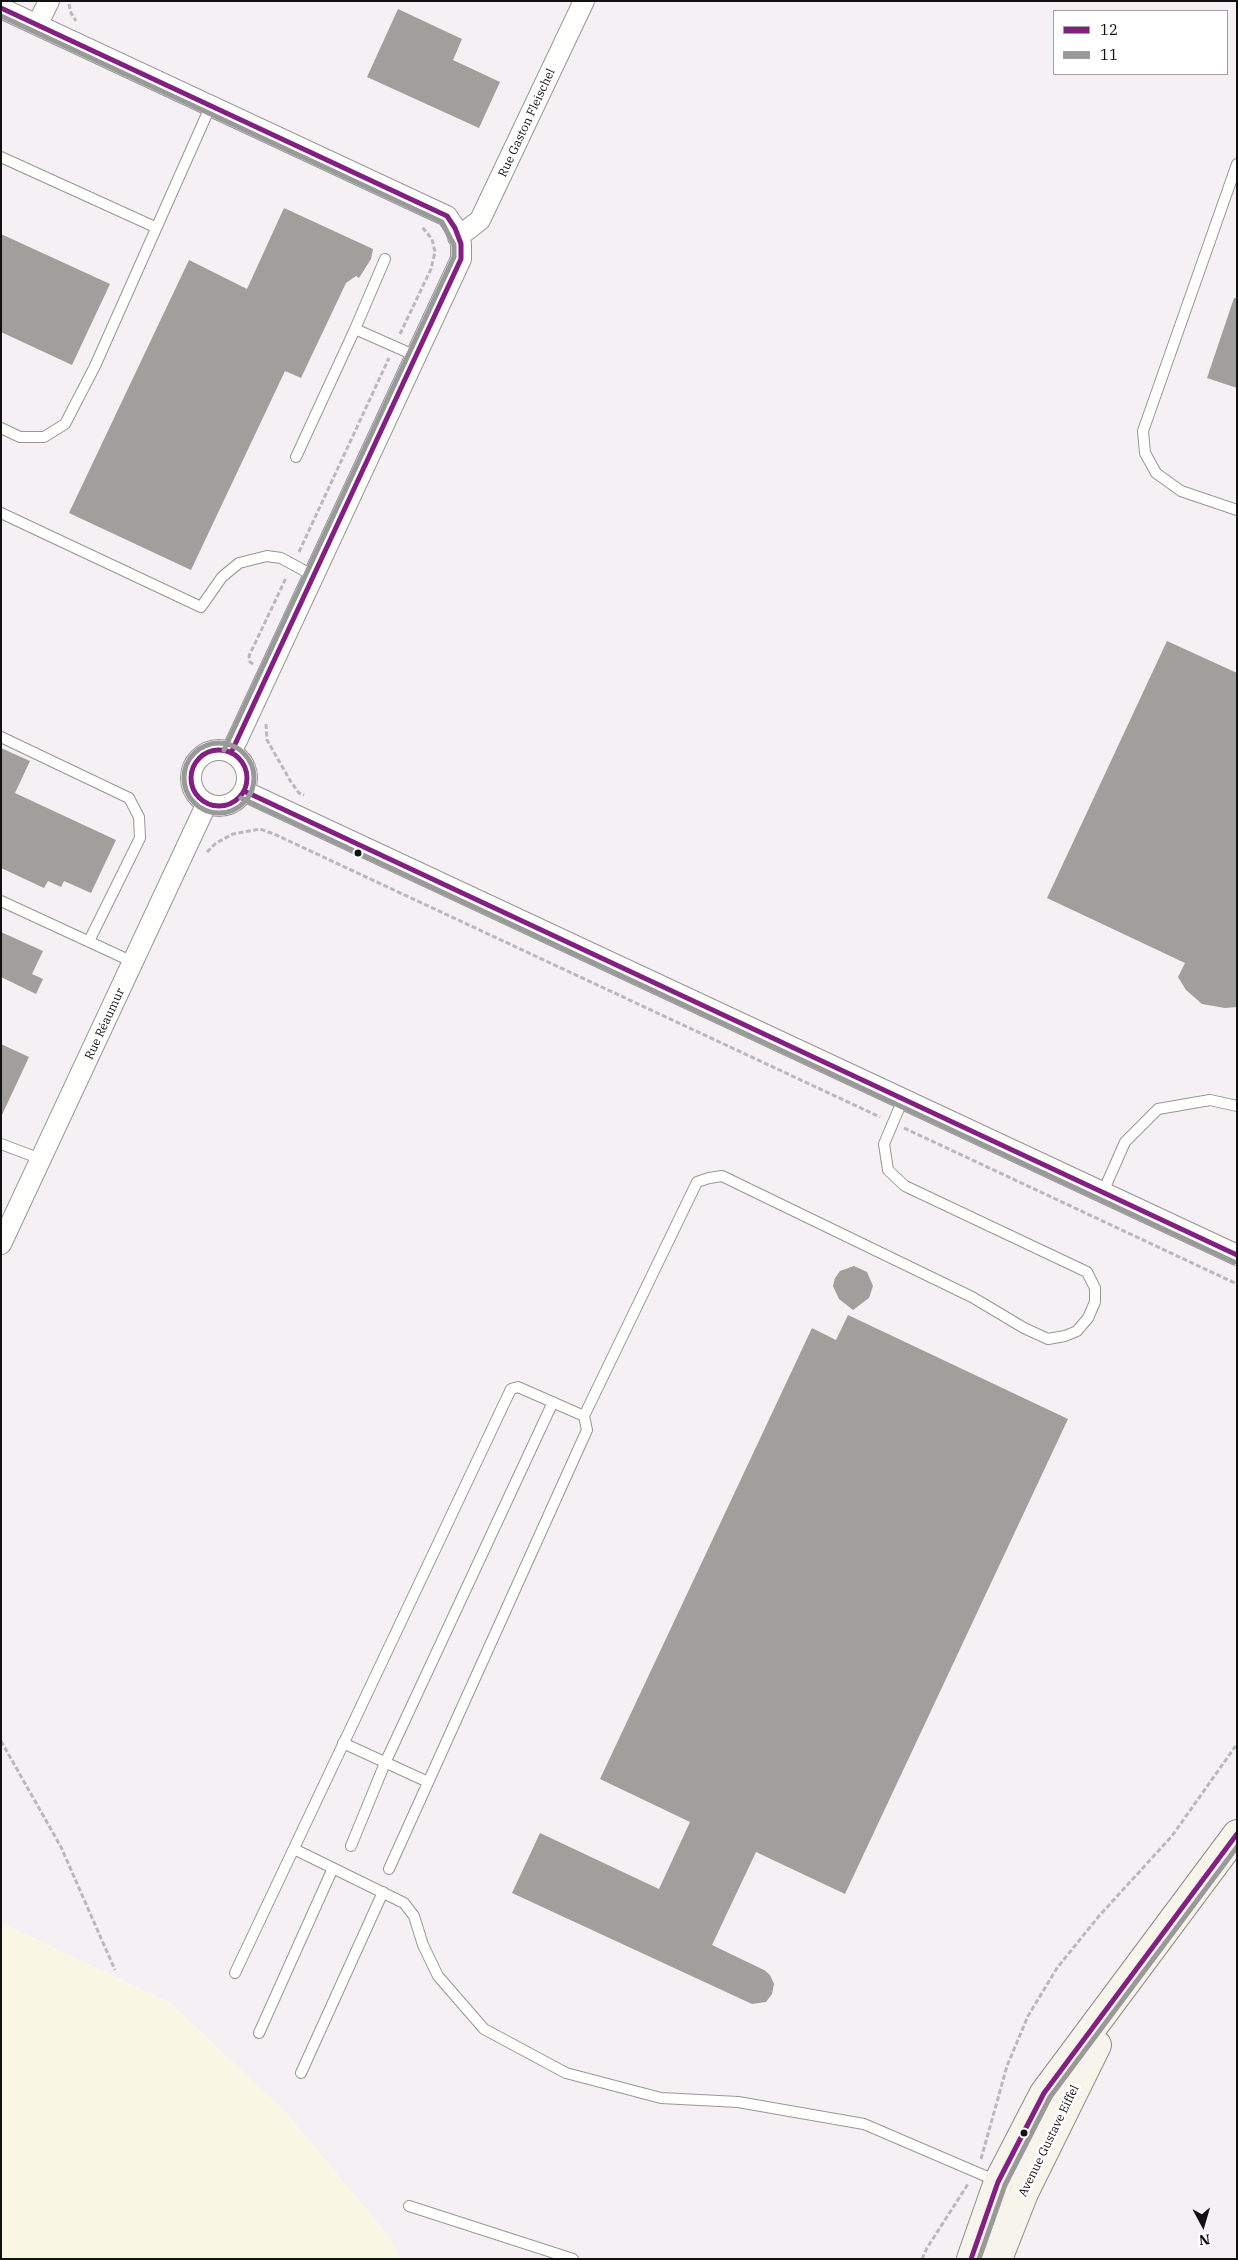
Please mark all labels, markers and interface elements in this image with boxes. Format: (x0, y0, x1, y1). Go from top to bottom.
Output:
legend (1053, 10, 1228, 75)
text: 12 (1100, 20, 1118, 39)
text: 11 (1100, 45, 1118, 64)
street label: Rue Gaston Fleischel (496, 66, 558, 180)
unlabelled marker (353, 848, 363, 858)
street label: Rue Réaumur (82, 986, 128, 1062)
street label: Avenue Gustave Eiffel (1016, 2083, 1082, 2199)
unlabelled marker (1019, 2128, 1029, 2138)
north arrow (1178, 2200, 1228, 2250)
text: N (1198, 2230, 1211, 2249)

